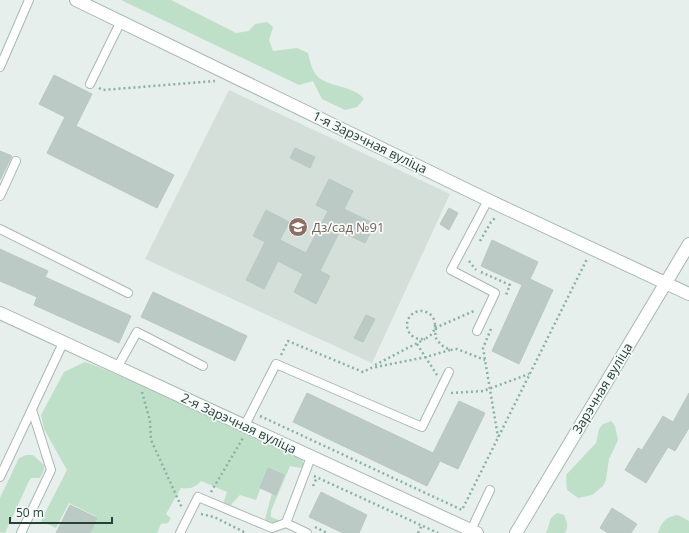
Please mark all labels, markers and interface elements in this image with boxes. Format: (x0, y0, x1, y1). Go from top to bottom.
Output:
street label: 1-я Зарэчная вуліца (310, 106, 430, 178)
school or university icon: Дз/сад №91 (287, 216, 309, 238)
place label: Дз/сад №91 (312, 218, 384, 236)
street label: Зарэчная вуліца (568, 339, 636, 437)
street label: 2-я Зарэчная вуліца (178, 388, 300, 458)
scale bar (10, 499, 112, 525)
text: 50 m (16, 504, 44, 521)

